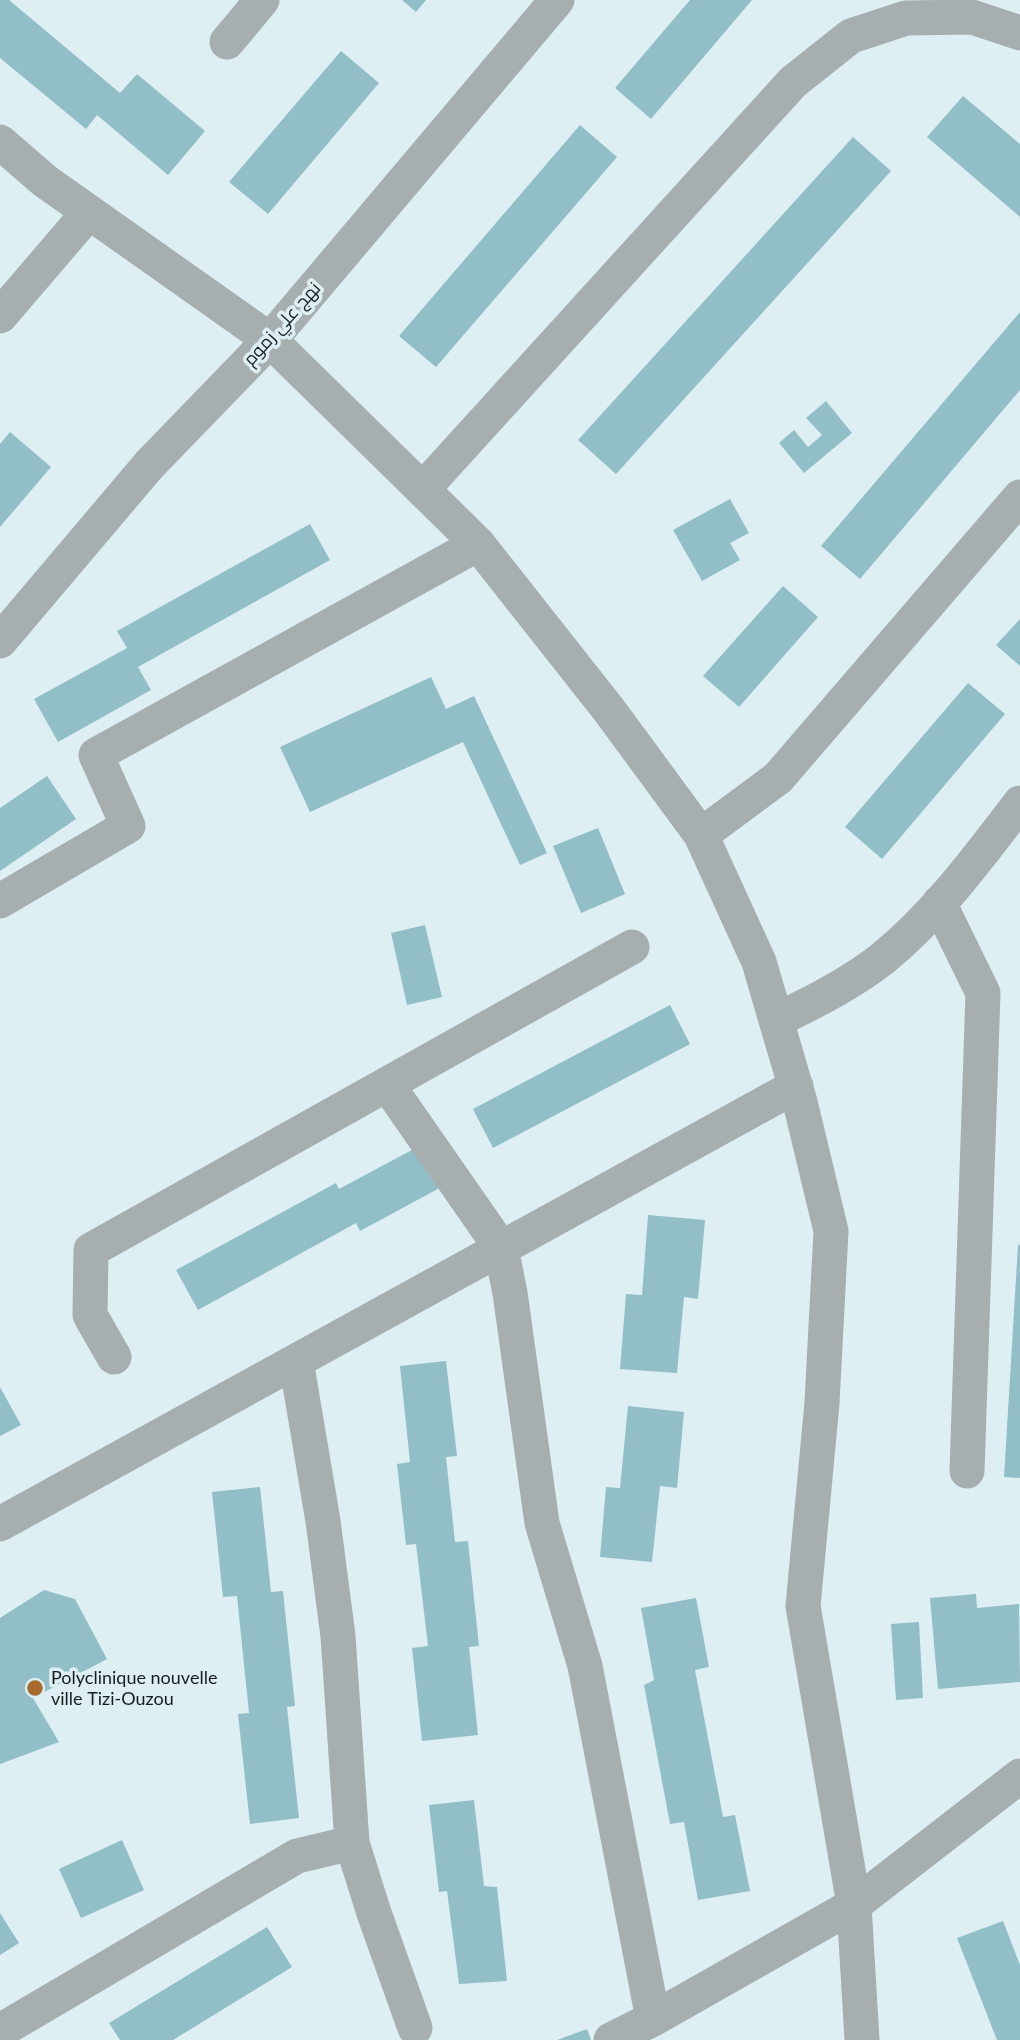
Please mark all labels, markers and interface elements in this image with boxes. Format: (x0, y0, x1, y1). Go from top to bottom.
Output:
street label: نهج علي زموم (239, 278, 325, 370)
place label: Polyclinique nouvelle ville Tizi-Ouzou (51, 1667, 217, 1710)
marker: Polyclinique nouvelle ville Tizi-Ouzou (25, 1678, 45, 1698)

